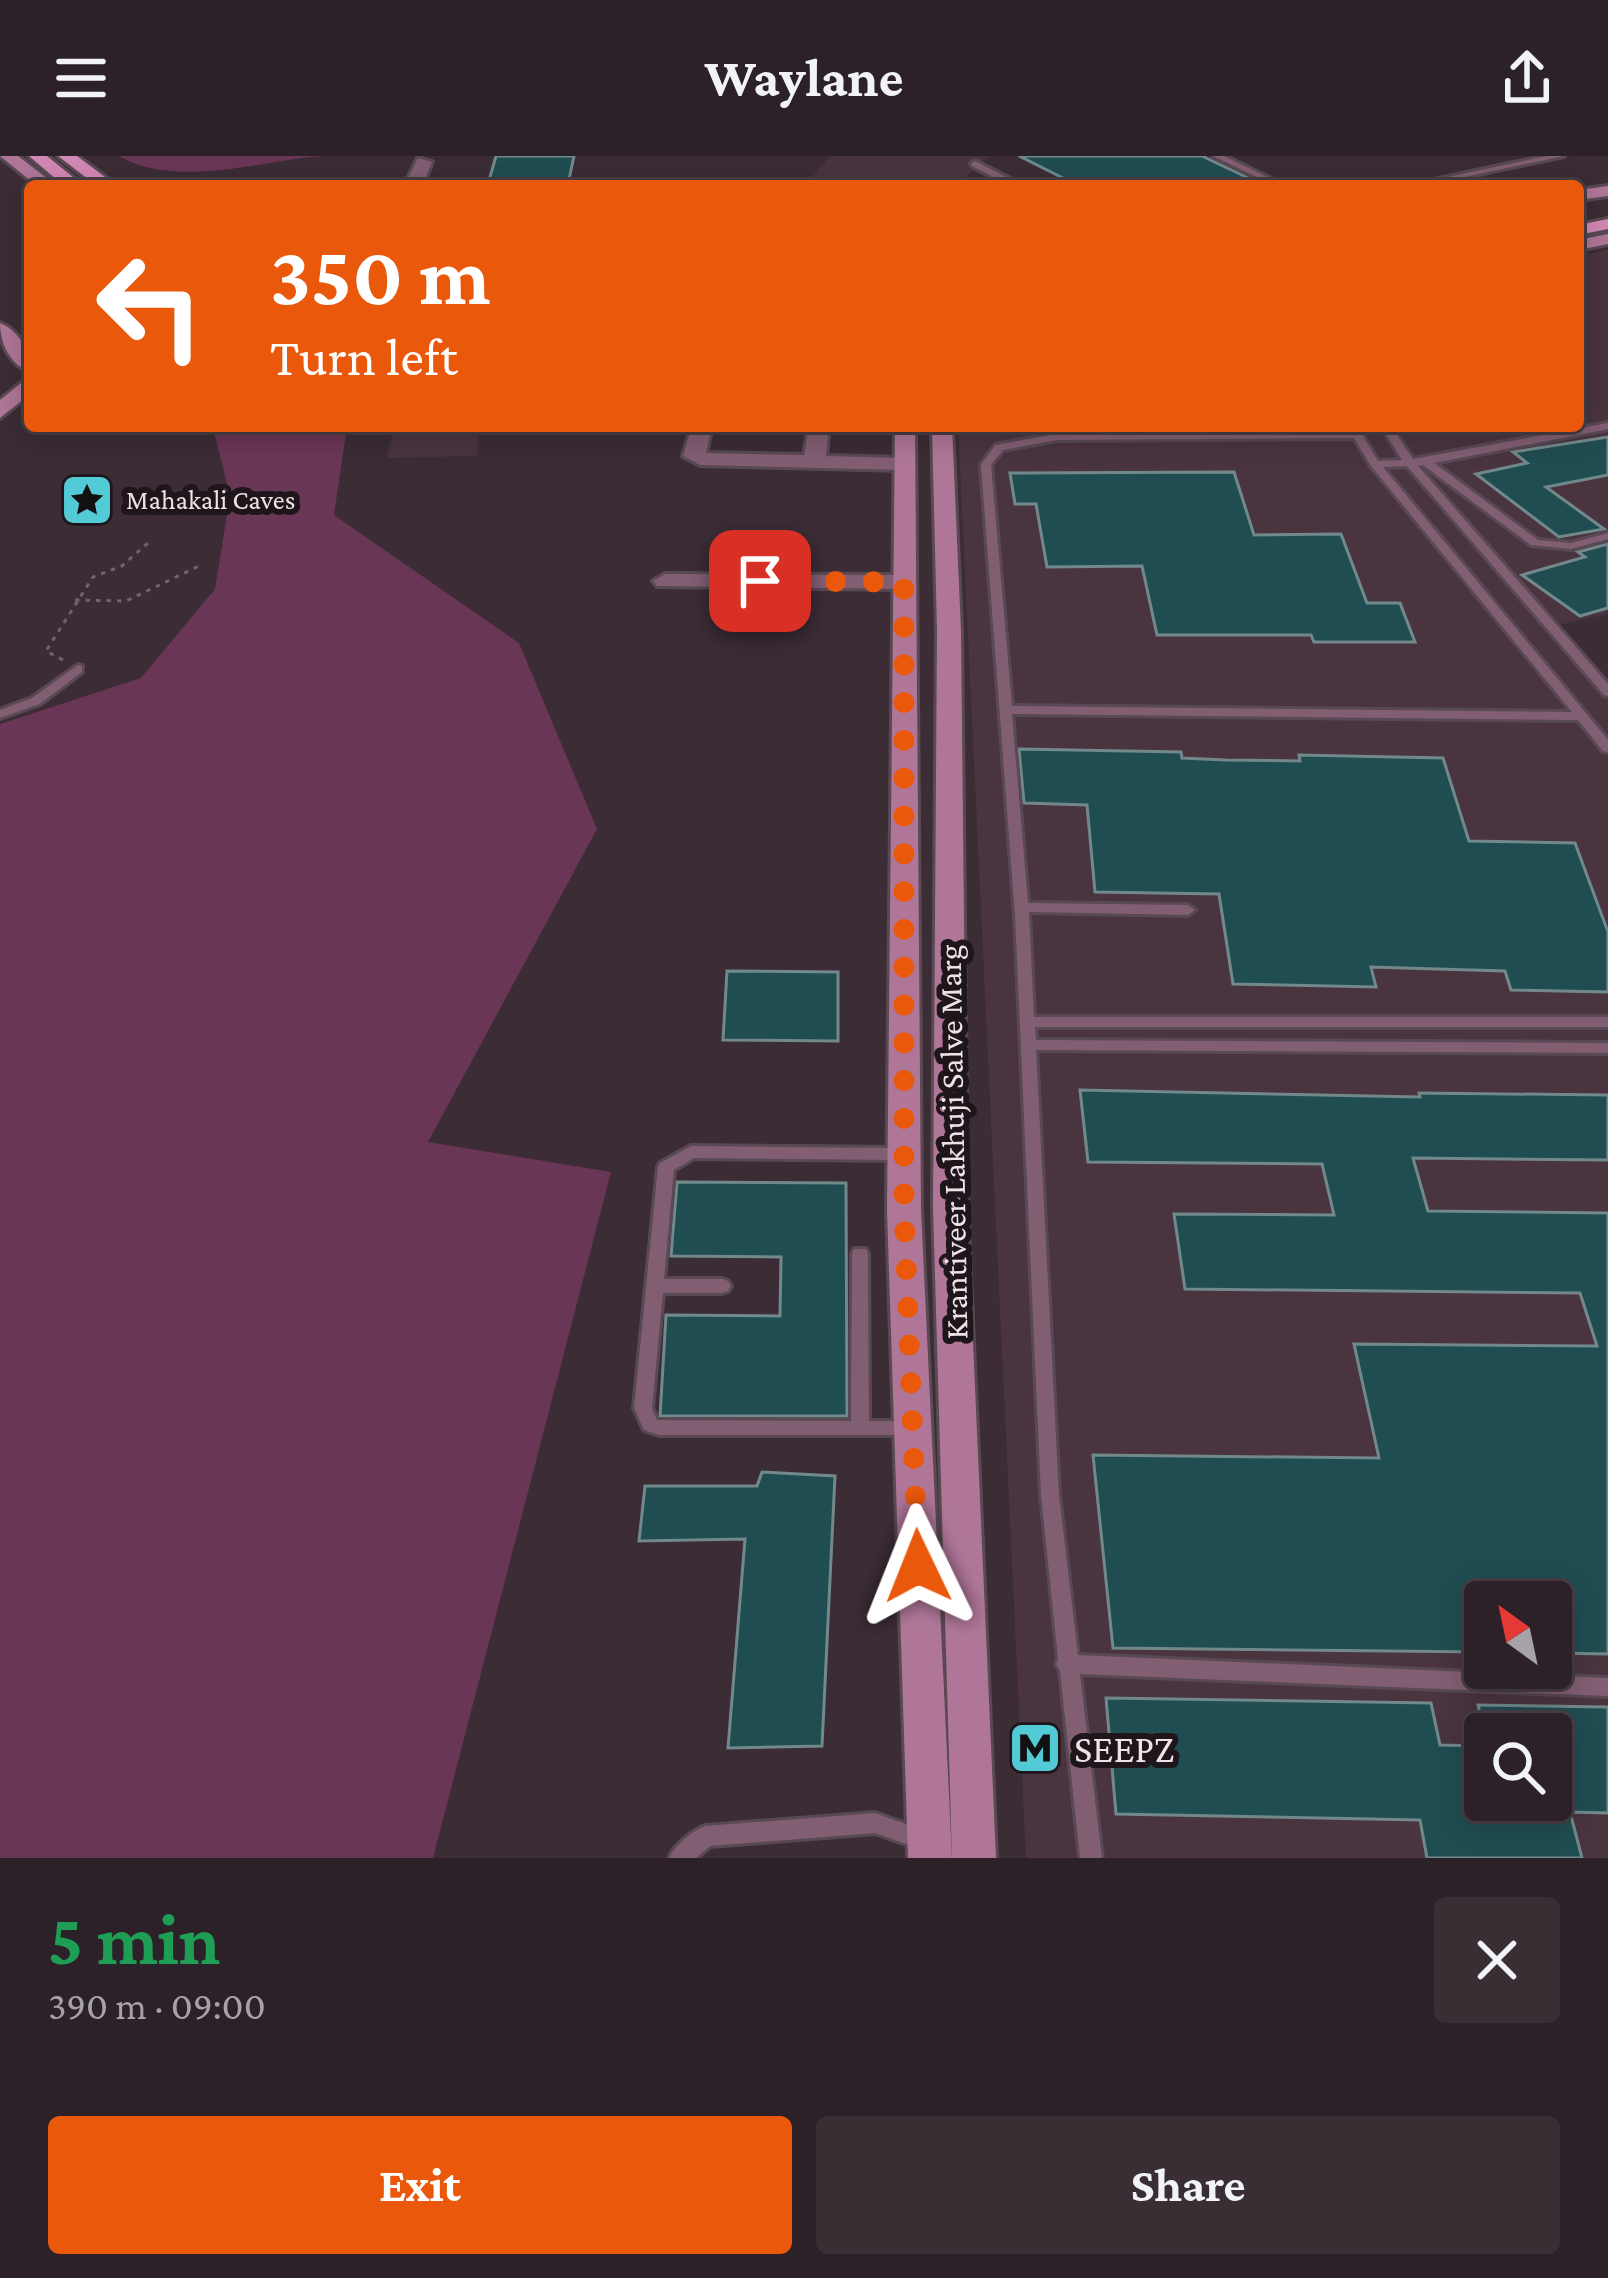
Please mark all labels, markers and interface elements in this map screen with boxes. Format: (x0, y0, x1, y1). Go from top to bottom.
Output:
icon: menu (48, 45, 114, 111)
icon: share (1494, 45, 1560, 111)
text: Waylane (704, 48, 904, 108)
icon: left (72, 228, 228, 384)
text: 350 m (270, 229, 491, 322)
text: Turn left (270, 327, 458, 387)
place icon: Mahakali Caves (59, 472, 115, 528)
place label: Mahakali Caves (126, 485, 295, 515)
pin (709, 530, 811, 632)
icon: arrive (727, 548, 793, 614)
street label: Krantiveer Lakhuji Salve Marg (931, 944, 974, 1340)
position arrow (855, 1503, 981, 1629)
north arrow (1464, 1581, 1572, 1689)
map controls (1464, 1581, 1572, 1821)
button: search (1464, 1713, 1572, 1821)
metro station icon: SEEPZ (1007, 1720, 1063, 1776)
place label: SEEPZ (1074, 1727, 1174, 1770)
button: close (1434, 1897, 1560, 2023)
text: 5 min (48, 1899, 220, 1979)
text: 390 m · 09:00 (48, 1984, 266, 2027)
button: Exit (48, 2116, 792, 2254)
button: Share (816, 2116, 1560, 2254)

